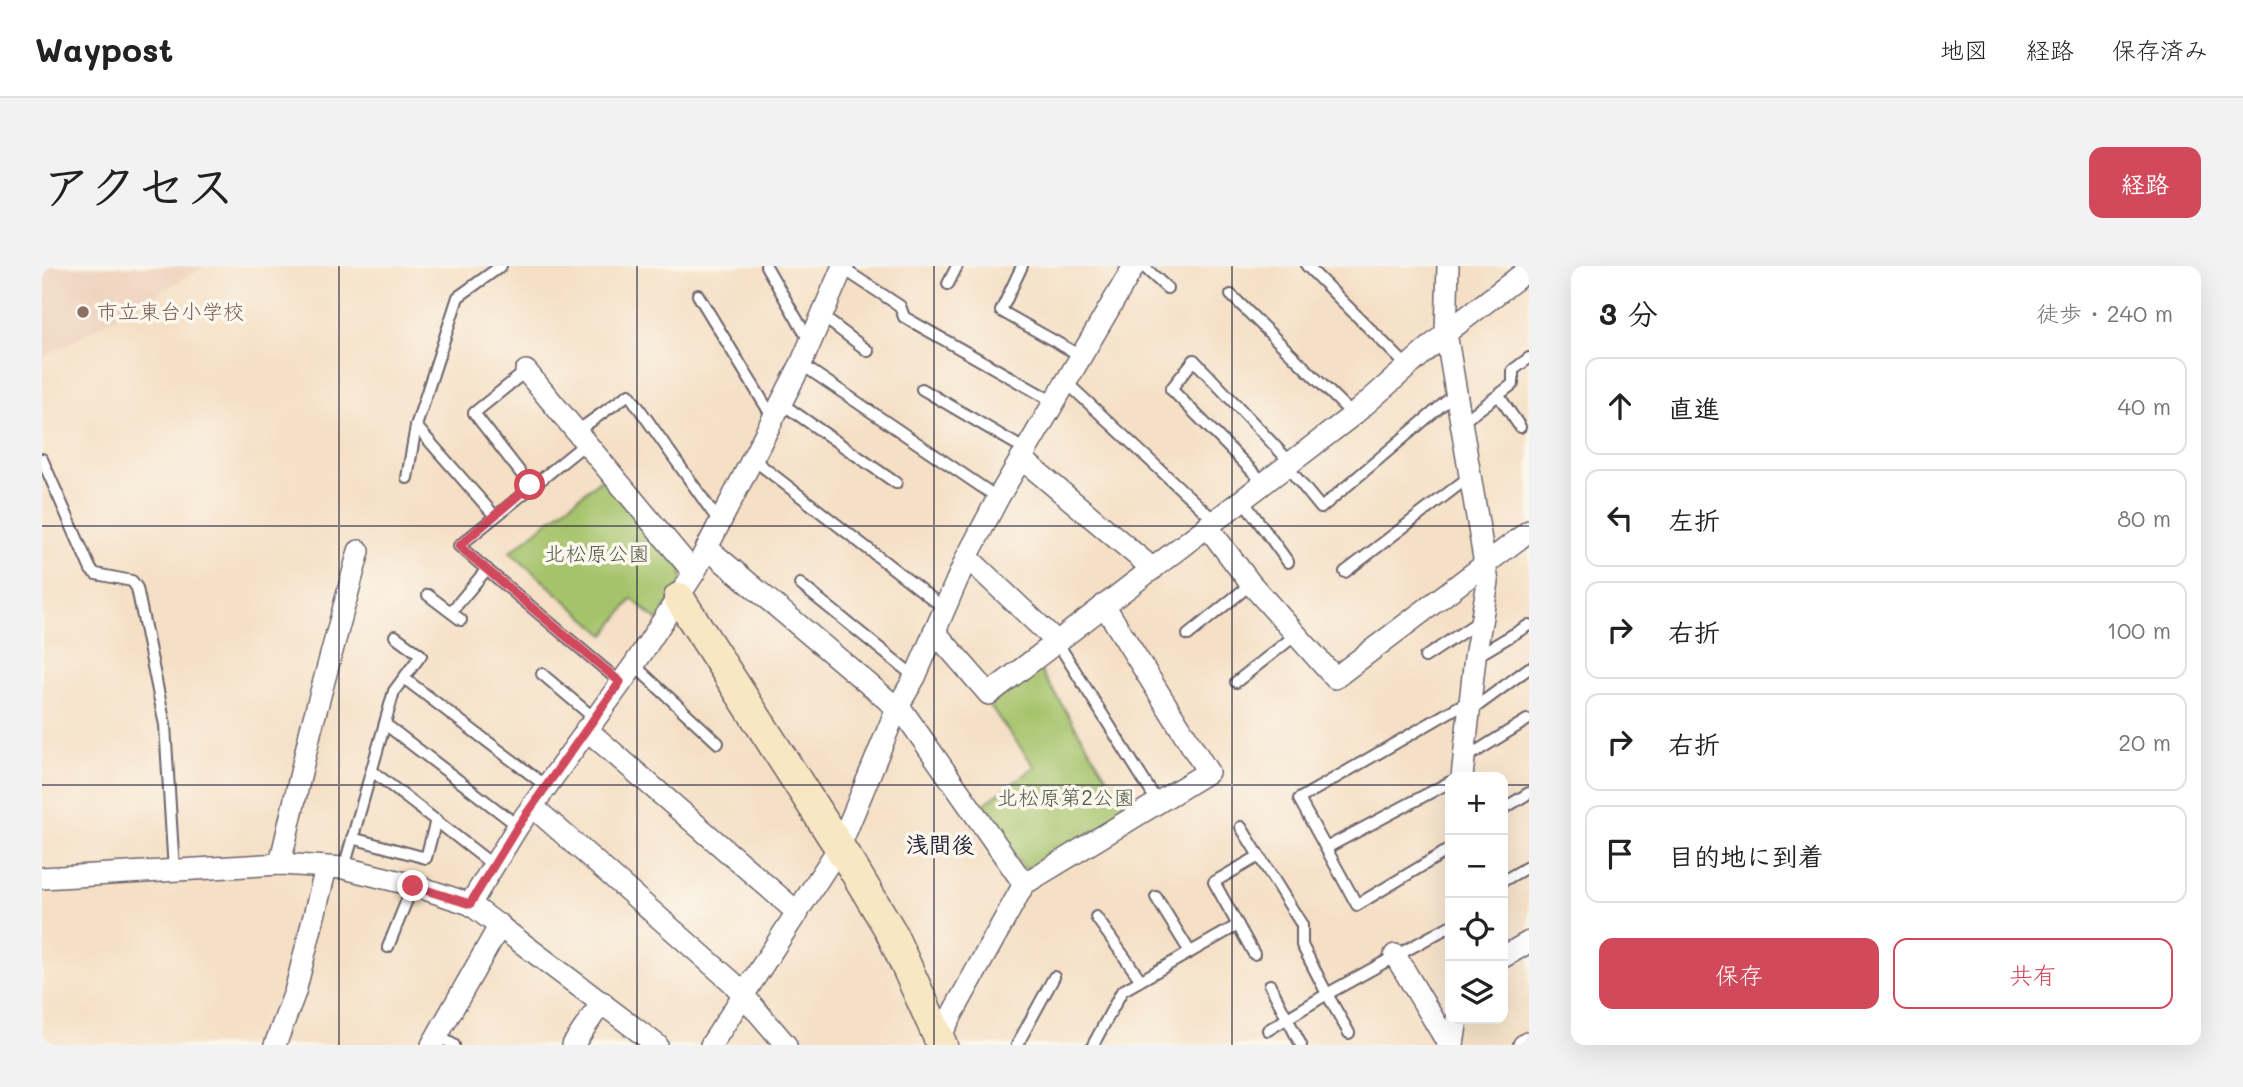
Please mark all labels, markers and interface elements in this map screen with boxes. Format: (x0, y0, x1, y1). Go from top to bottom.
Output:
text: Waypost (35, 27, 173, 70)
text: 地図 (1940, 34, 1988, 65)
text: 経路 (2026, 34, 2074, 65)
text: 保存済み (2112, 34, 2208, 65)
button: 経路 (2089, 147, 2201, 218)
text: アクセス (42, 153, 235, 216)
text: 3 分 (1599, 293, 1658, 333)
place label: 市立東台小学校 (97, 297, 244, 324)
text: 徒歩 · 240 m (2036, 298, 2173, 328)
marker: 市立東台小学校 (75, 304, 91, 320)
icon: ahead (1601, 387, 1639, 425)
text: 直進 (1668, 391, 1720, 425)
text: 40 m (2118, 391, 2171, 421)
route start (514, 469, 545, 500)
icon: left (1601, 499, 1639, 537)
text: 左折 (1668, 503, 1720, 537)
text: 80 m (2117, 503, 2171, 533)
park label: 北松原公園 (545, 539, 650, 566)
icon: right (1601, 611, 1639, 649)
text: 右折 (1668, 615, 1720, 649)
text: 100 m (2107, 615, 2171, 645)
icon: right (1601, 723, 1639, 761)
text: 右折 (1668, 727, 1720, 761)
text: 20 m (2118, 727, 2171, 757)
map controls (1445, 772, 1508, 1024)
button: + (1445, 772, 1508, 835)
park label: 北松原第2公園 (997, 783, 1135, 810)
district label: 浅間後 (906, 829, 975, 859)
button: − (1445, 835, 1508, 898)
icon: arrive (1601, 835, 1639, 873)
text: 目的地に到着 (1668, 839, 1824, 873)
route end (397, 870, 428, 901)
button: locate (1445, 898, 1508, 961)
button: 保存 (1599, 938, 1879, 1009)
button: 共有 (1893, 938, 2173, 1009)
button: layers (1445, 961, 1508, 1024)

